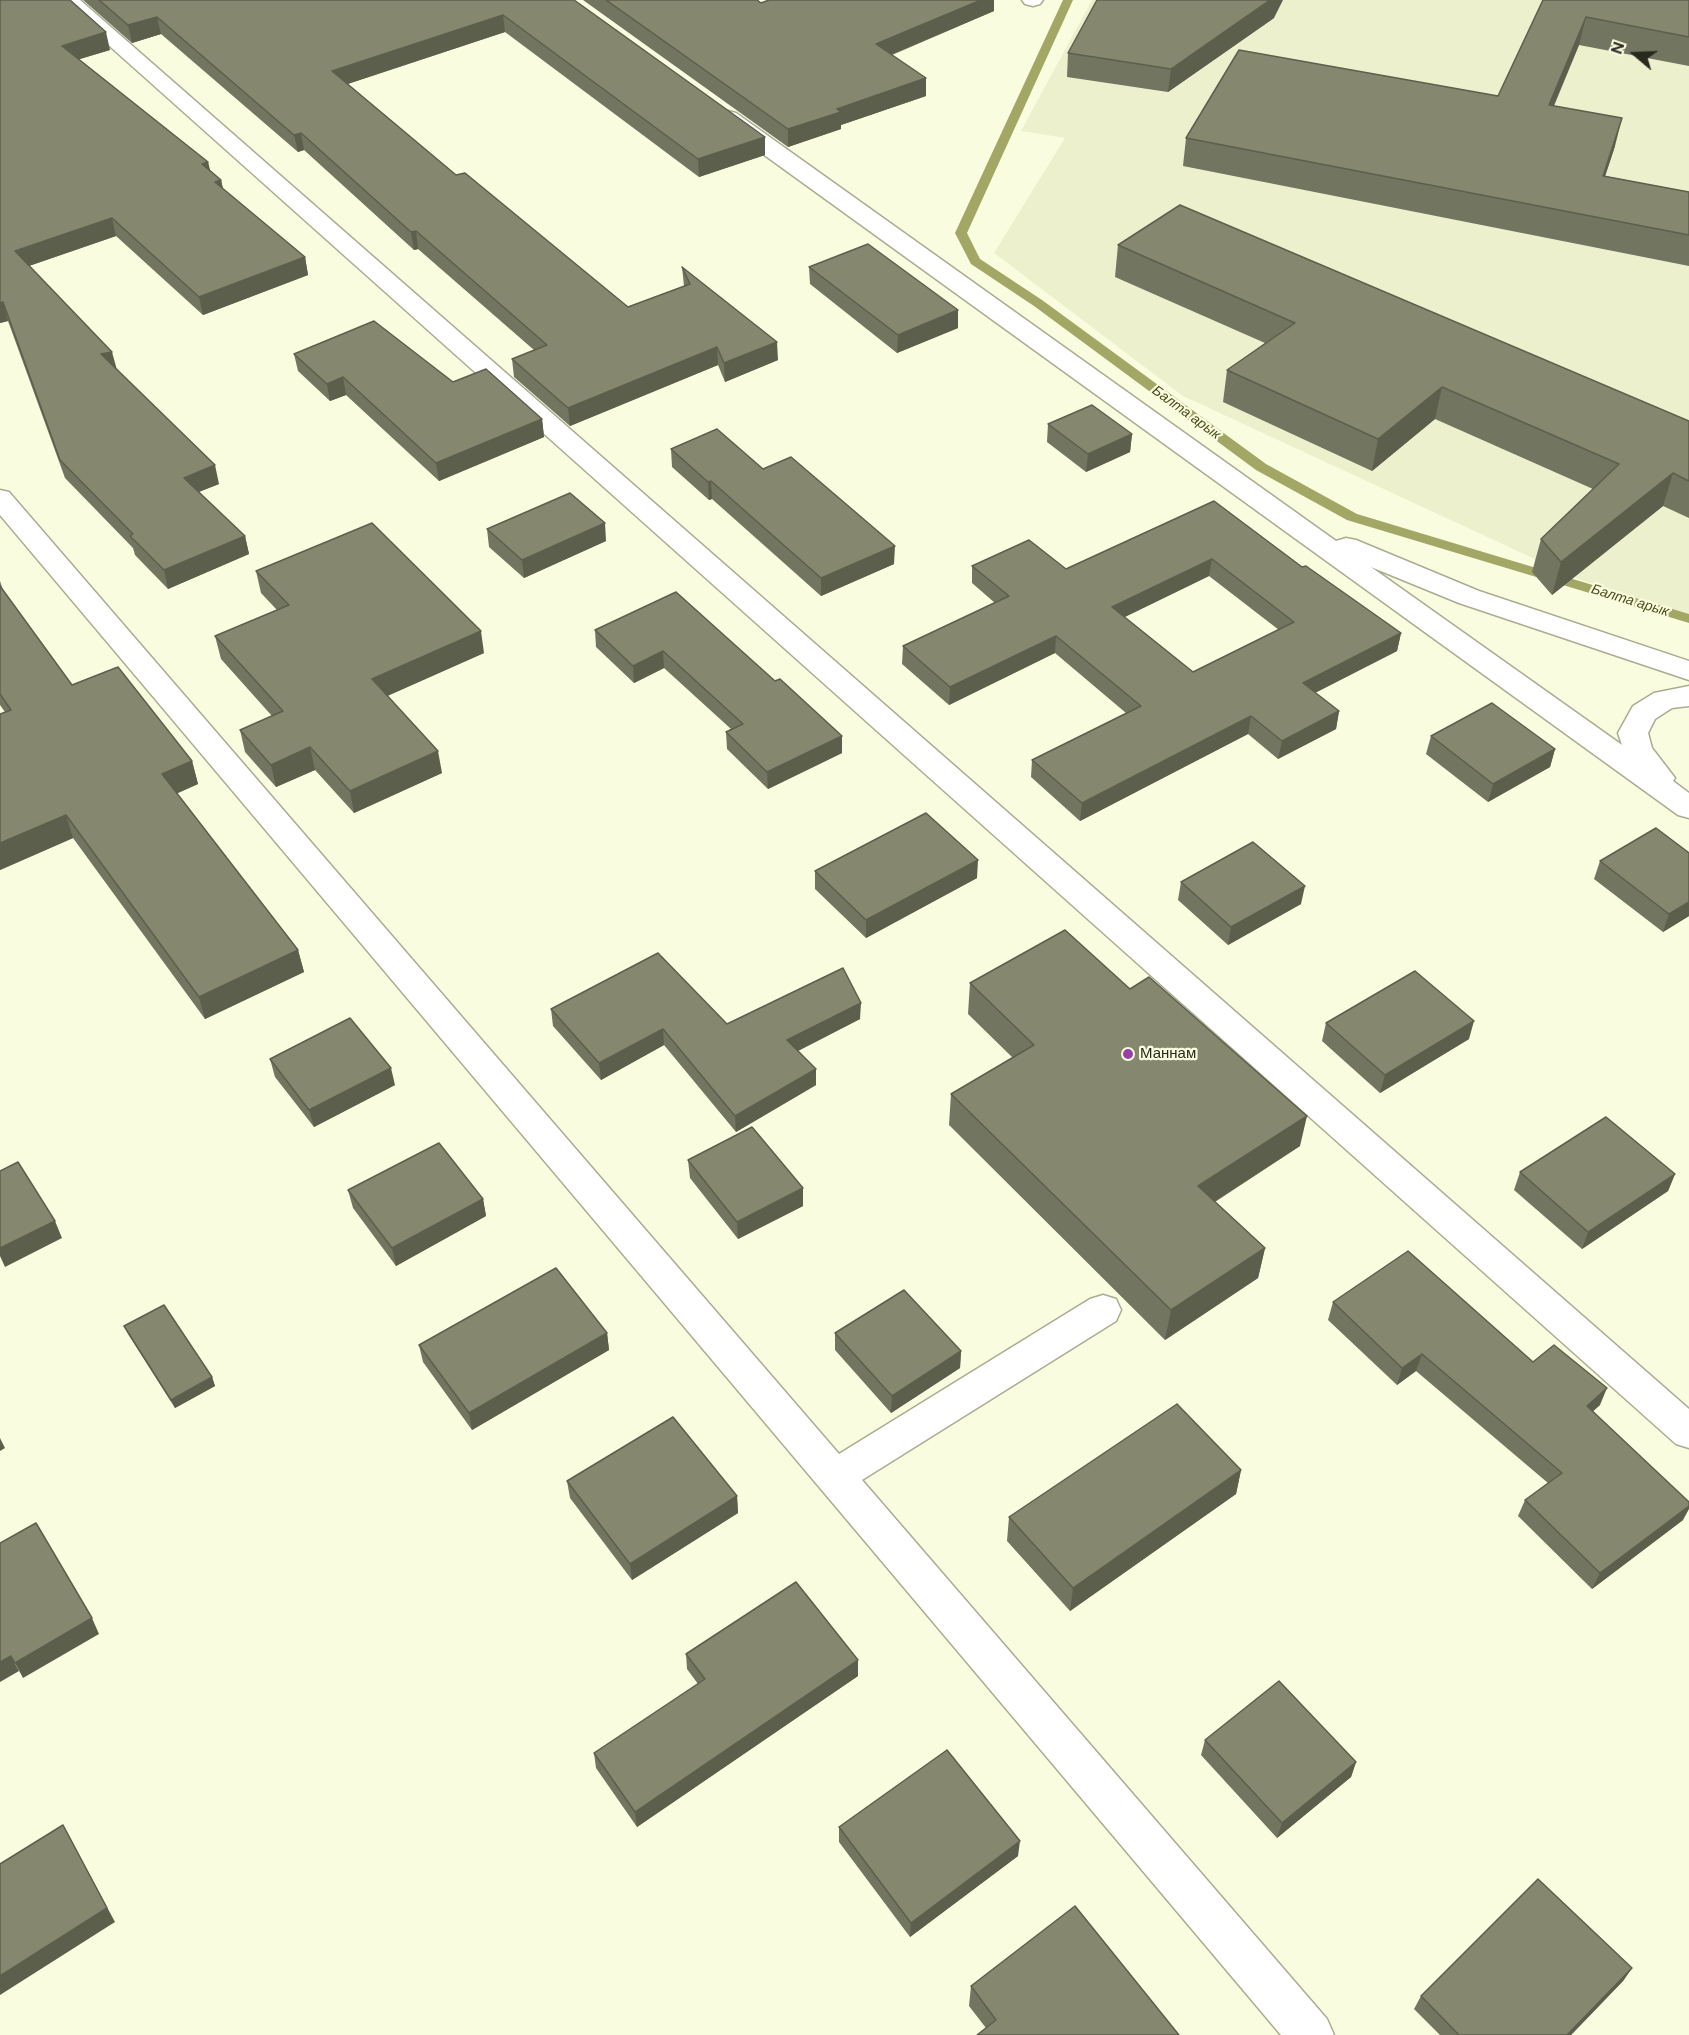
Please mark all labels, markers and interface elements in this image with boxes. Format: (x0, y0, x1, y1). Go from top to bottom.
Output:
north arrow (1605, 24, 1665, 84)
text: N (1606, 39, 1629, 57)
water label: Балта арык (1149, 383, 1223, 443)
water label: Балта арык (1589, 581, 1671, 621)
place label: Маннам (1140, 1045, 1196, 1063)
marker: Маннам (1121, 1047, 1135, 1061)

